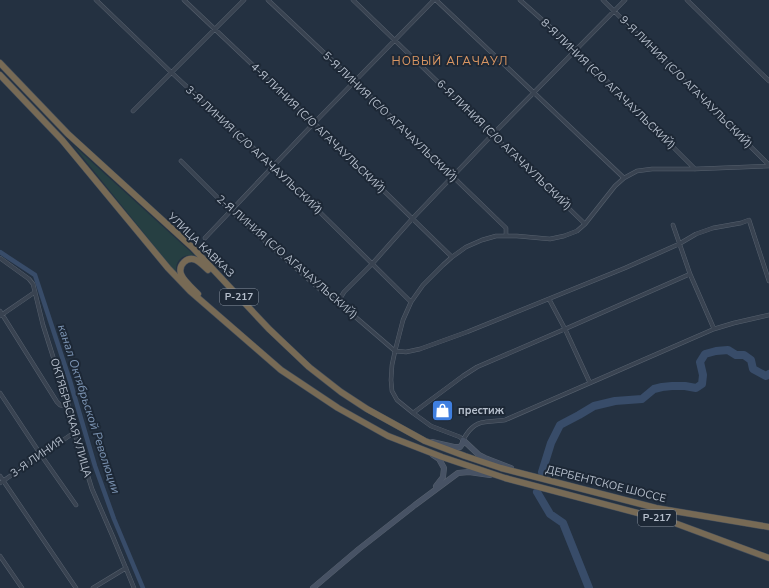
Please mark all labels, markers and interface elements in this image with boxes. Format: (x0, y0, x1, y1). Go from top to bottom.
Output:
street label: 9-Я ЛИНИЯ (С/О АГАЧАУЛЬСКИЙ) (616, 12, 756, 152)
street label: 8-Я ЛИНИЯ (С/О АГАЧАУЛЬСКИЙ) (537, 15, 679, 153)
street label: 5-Я ЛИНИЯ (С/О АГАЧАУЛЬСКИЙ) (319, 48, 461, 186)
district label: НОВЫЙ АГАЧАУЛ (392, 53, 508, 69)
street label: 4-Я ЛИНИЯ (С/О АГАЧАУЛЬСКИЙ) (247, 59, 389, 197)
street label: 6-Я ЛИНИЯ (С/О АГАЧАУЛЬСКИЙ) (433, 76, 575, 214)
street label: 3-Я ЛИНИЯ (С/О АГАЧАУЛЬСКИЙ) (182, 82, 326, 218)
street label: 2-Я ЛИНИЯ (С/О АГАЧАУЛЬСКИЙ) (213, 192, 361, 322)
street label: УЛИЦА КАВКАЗ (164, 209, 238, 281)
road number: Р-217 (220, 289, 258, 305)
water label: канал Октябрьской Революции (54, 322, 124, 496)
street label: ОКТЯБРЬСКАЯ УЛИЦА (47, 357, 95, 479)
shop icon: престиж (429, 397, 455, 423)
place label: престиж (458, 403, 505, 418)
street label: 3-Я ЛИНИЯ (7, 433, 67, 481)
street label: ДЕРБЕНТСКОЕ ШОССЕ (544, 462, 668, 506)
road number: Р-217 (638, 510, 676, 526)

